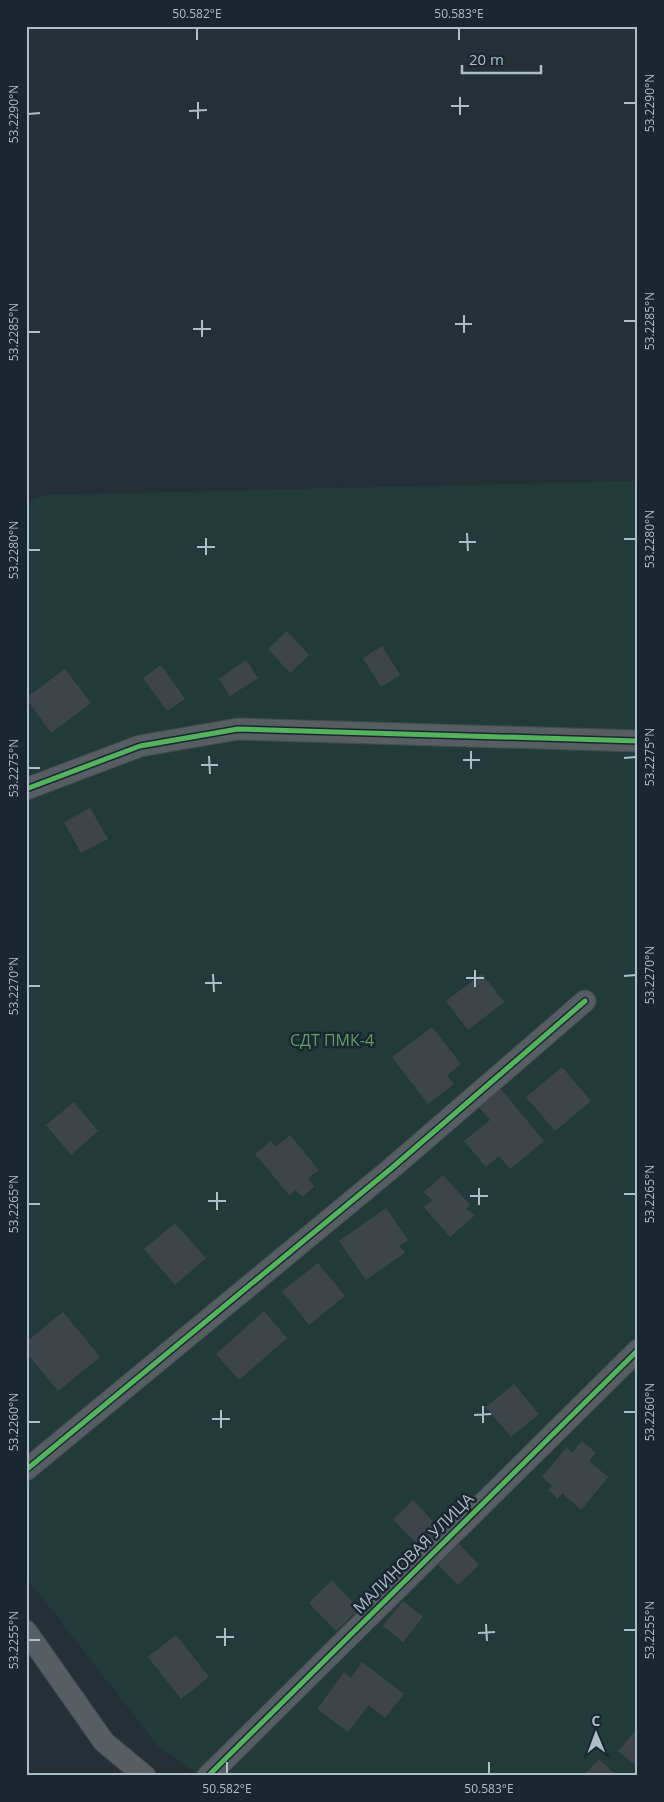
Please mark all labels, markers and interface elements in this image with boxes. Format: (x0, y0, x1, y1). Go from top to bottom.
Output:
text: 50.582°E (172, 5, 222, 22)
text: 50.583°E (434, 5, 484, 22)
scale bar (462, 42, 540, 74)
text: 20 m (469, 49, 504, 69)
text: 53.2290°N (641, 74, 658, 132)
text: 53.2290°N (5, 85, 22, 143)
text: 53.2285°N (641, 292, 658, 350)
text: 53.2285°N (5, 303, 22, 361)
text: 53.2280°N (641, 510, 658, 568)
text: 53.2280°N (5, 521, 22, 579)
text: 53.2275°N (641, 728, 658, 786)
text: 53.2275°N (5, 739, 22, 797)
text: 53.2270°N (641, 946, 658, 1004)
text: 53.2270°N (5, 957, 22, 1015)
park label: СДТ ПМК-4 (290, 1029, 374, 1051)
text: 53.2265°N (641, 1165, 658, 1223)
text: 53.2265°N (5, 1175, 22, 1233)
text: 53.2260°N (641, 1383, 658, 1441)
text: 53.2260°N (5, 1393, 22, 1451)
street label: МАЛИНОВАЯ УЛИЦА (348, 1487, 479, 1618)
text: 53.2255°N (641, 1601, 658, 1659)
text: 53.2255°N (5, 1611, 22, 1669)
north arrow (572, 1710, 622, 1760)
text: С (591, 1711, 600, 1730)
text: 50.582°E (202, 1780, 252, 1797)
text: 50.583°E (464, 1780, 514, 1797)

